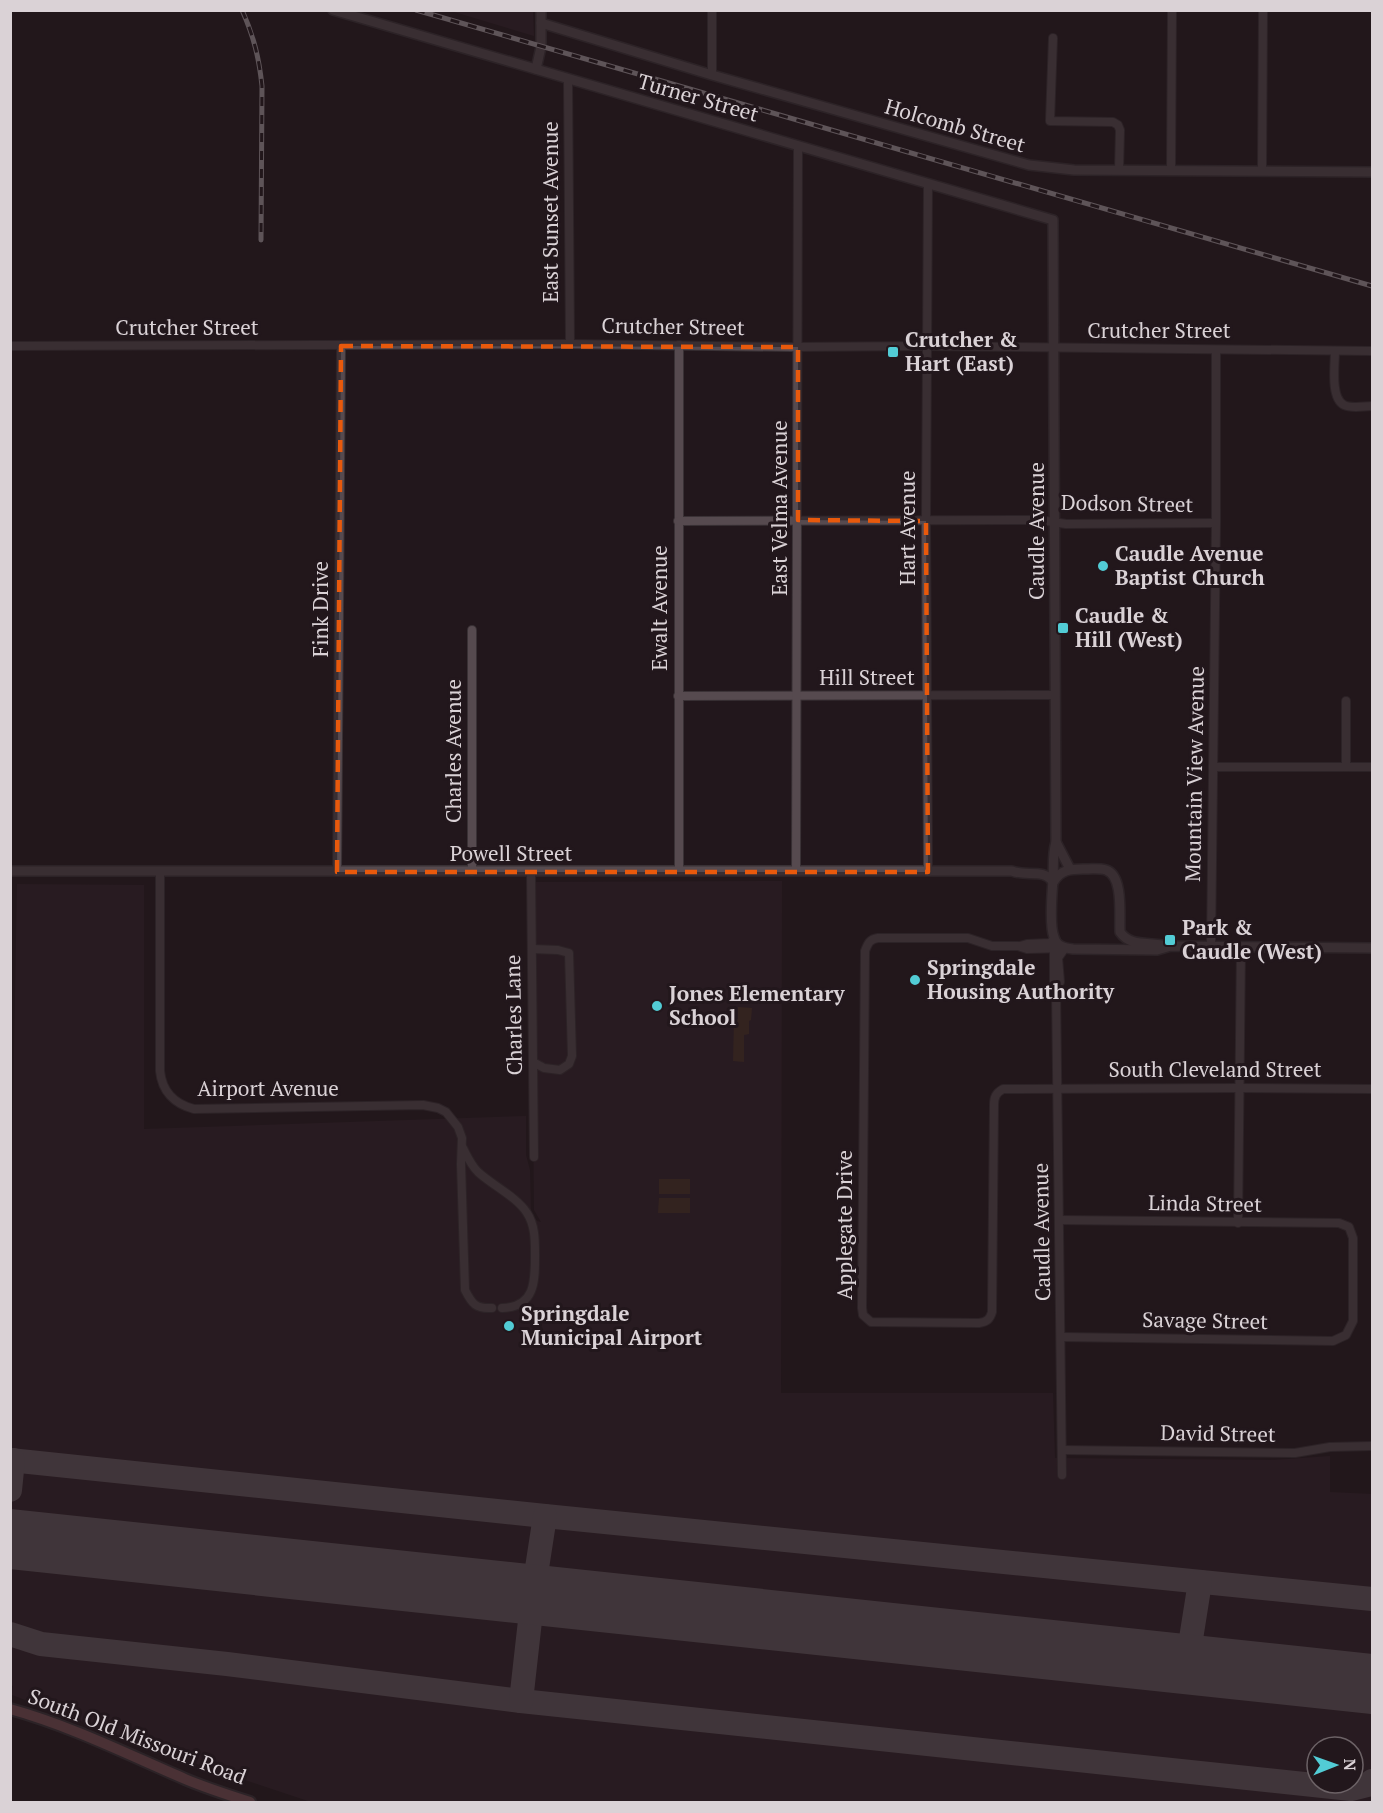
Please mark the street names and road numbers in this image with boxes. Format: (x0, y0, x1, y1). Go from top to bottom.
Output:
street label: Turner Street (634, 66, 762, 128)
street label: Holcomb Street (882, 92, 1029, 159)
street label: East Sunset Avenue (536, 121, 564, 303)
street label: Crutcher Street (601, 311, 745, 341)
street label: Crutcher Street (115, 313, 259, 341)
street label: Crutcher Street (1087, 316, 1231, 344)
street label: East Velma Avenue (765, 420, 793, 596)
street label: Caudle Avenue (1022, 462, 1050, 600)
street label: Hart Avenue (893, 470, 921, 586)
street label: Dodson Street (1061, 488, 1194, 518)
street label: Ewalt Avenue (645, 545, 673, 671)
street label: Fink Drive (306, 561, 334, 657)
street label: Hill Street (819, 663, 915, 691)
street label: Mountain View Avenue (1178, 666, 1210, 882)
street label: Charles Avenue (439, 679, 467, 823)
street label: Powell Street (450, 839, 573, 867)
street label: Charles Lane (498, 954, 528, 1076)
street label: South Cleveland Street (1108, 1055, 1322, 1083)
street label: Airport Avenue (197, 1074, 339, 1102)
street label: Applegate Drive (830, 1150, 858, 1300)
street label: Caudle Avenue (1026, 1163, 1056, 1301)
street label: Linda Street (1148, 1188, 1262, 1218)
street label: Savage Street (1142, 1305, 1268, 1335)
street label: David Street (1160, 1418, 1276, 1448)
street label: South Old Missouri Road (24, 1682, 251, 1791)

